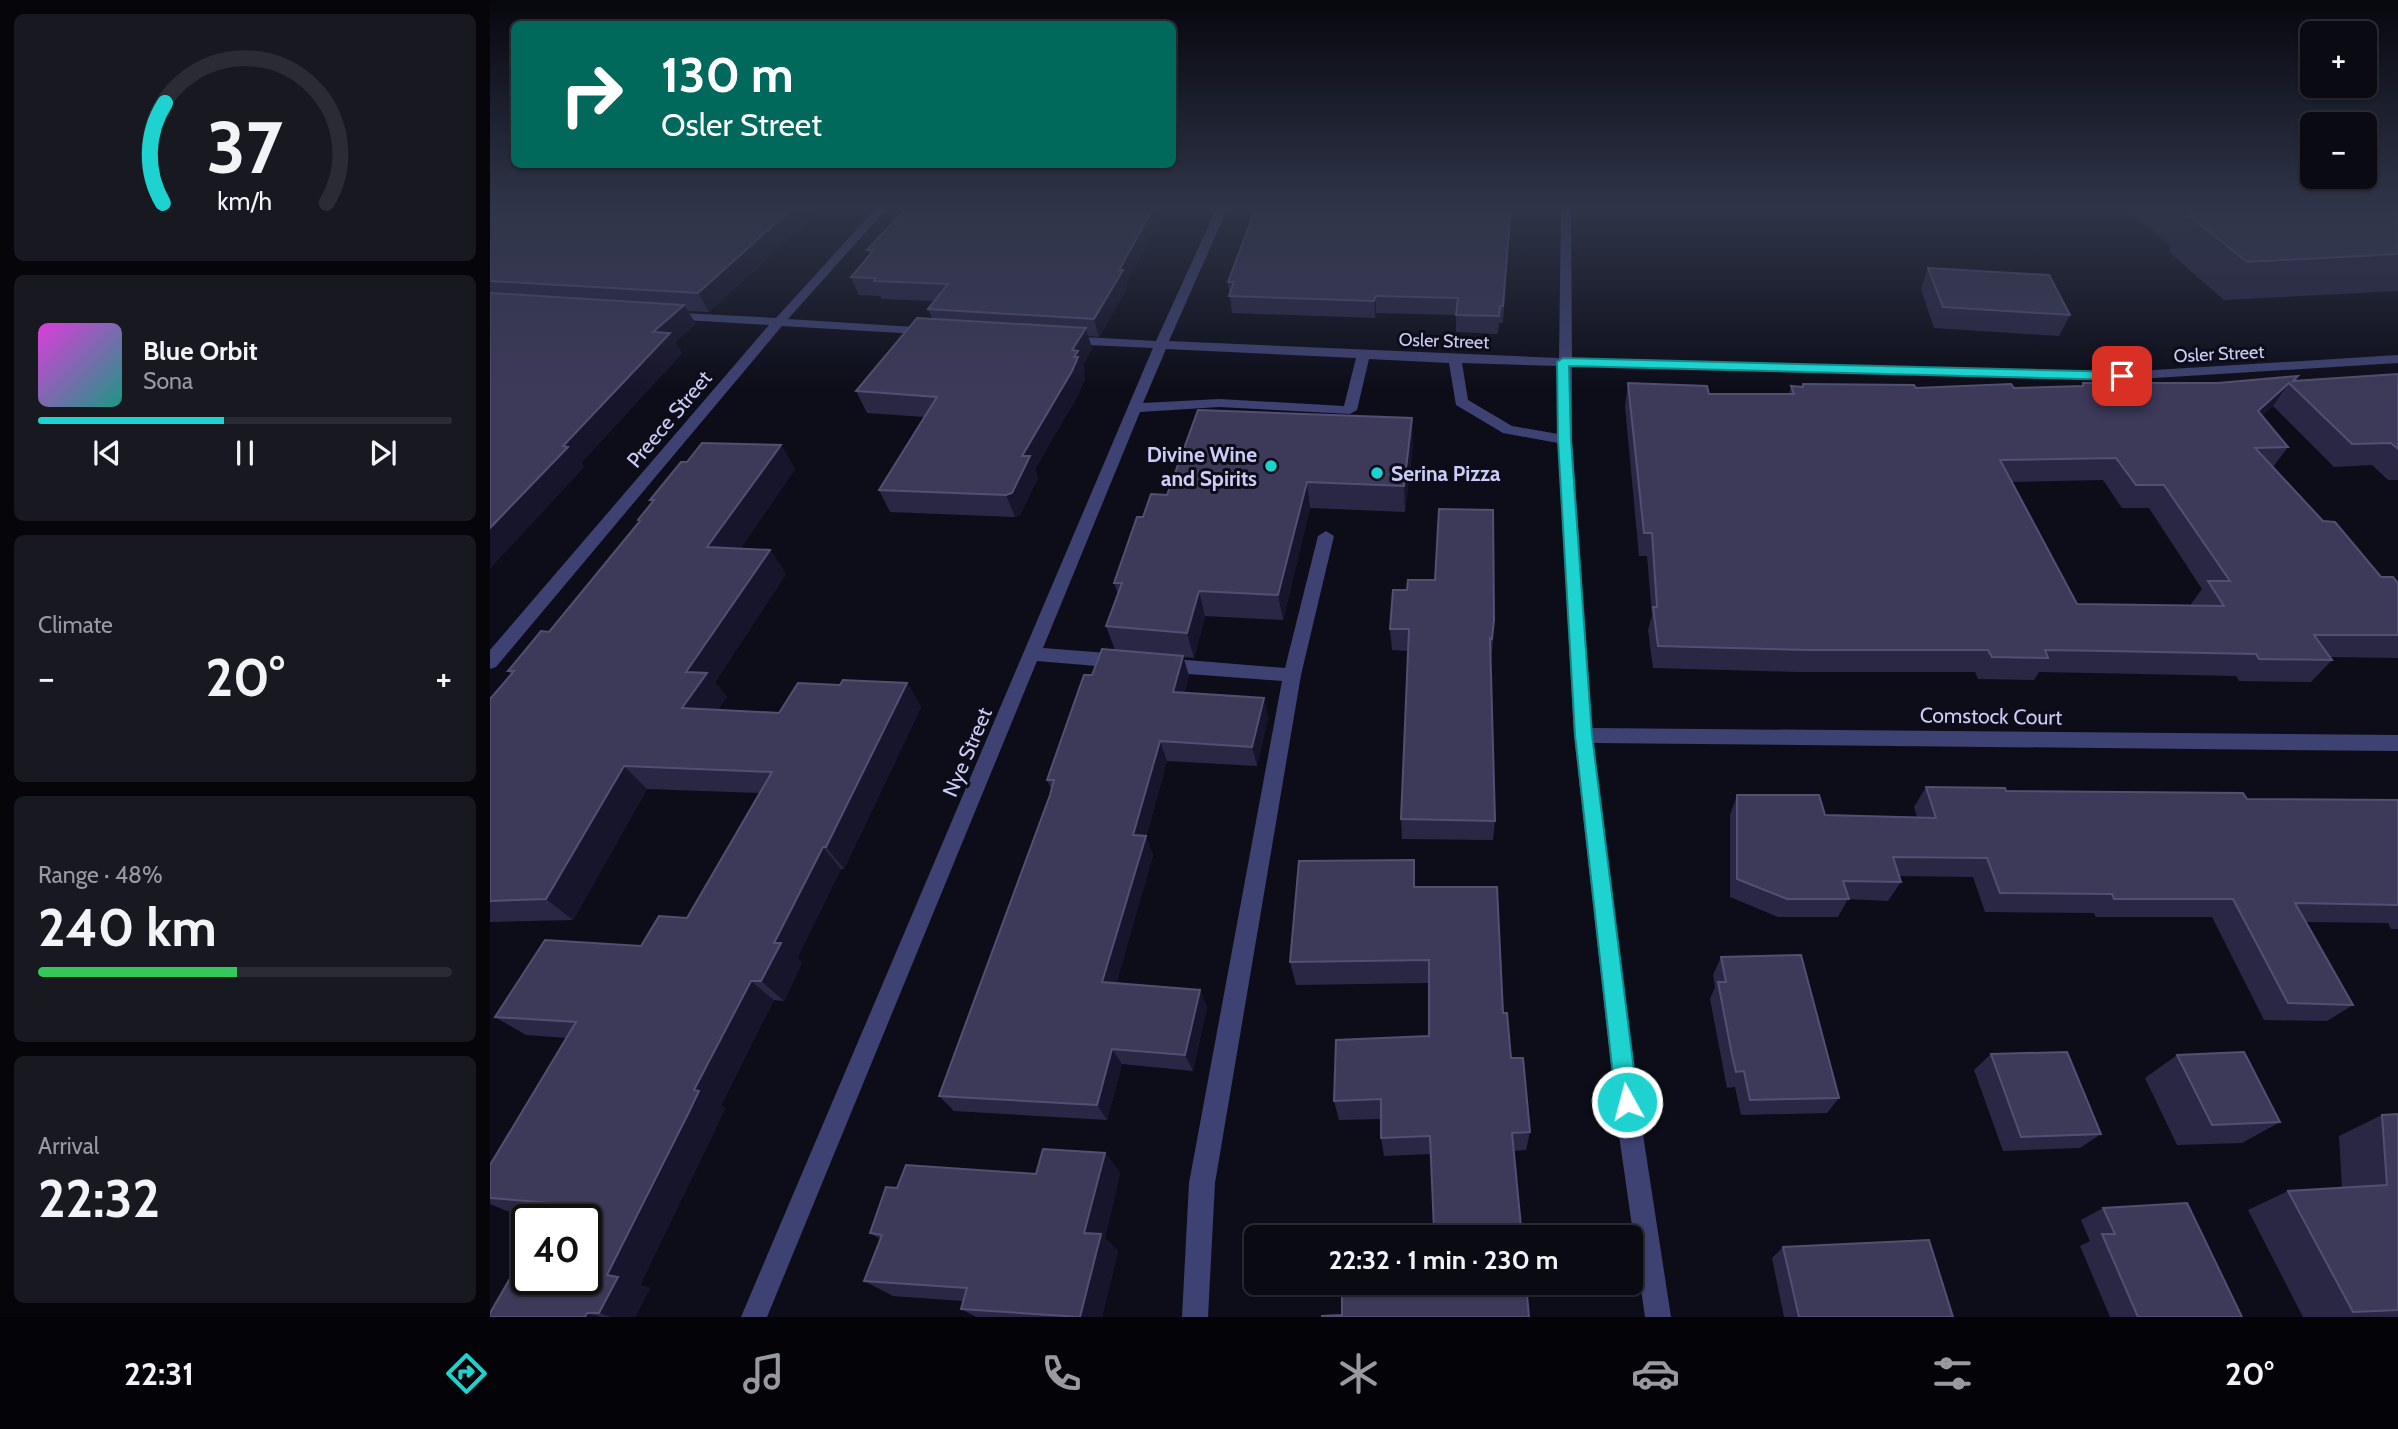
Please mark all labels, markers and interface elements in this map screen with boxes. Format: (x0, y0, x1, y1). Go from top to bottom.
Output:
map controls (2300, 21, 2377, 189)
button: + (2300, 21, 2377, 98)
text: 130 m (661, 45, 794, 104)
icon: right (546, 49, 637, 140)
text: 37 (207, 104, 283, 192)
text: Osler Street (661, 105, 822, 144)
button: − (2300, 112, 2377, 189)
text: km/h (218, 186, 272, 216)
street label: Osler Street (1398, 328, 1490, 354)
text: Blue Orbit (143, 335, 258, 367)
street label: Osler Street (2173, 341, 2265, 367)
pin (2092, 346, 2152, 406)
icon: arrive (2103, 357, 2141, 395)
street label: Preece Street (621, 366, 717, 472)
text: Sona (143, 367, 193, 395)
icon: previous (88, 434, 126, 472)
icon: pause (226, 434, 264, 472)
icon: next (364, 434, 402, 472)
place label: Divine Wine and Spirits (1147, 442, 1257, 491)
marker: Divine Wine and Spirits (1263, 458, 1279, 474)
place label: Serina Pizza (1391, 461, 1501, 486)
marker: Serina Pizza (1369, 465, 1385, 481)
text: Climate (38, 611, 113, 639)
text: 20° (205, 646, 285, 709)
text: − (38, 654, 55, 701)
text: + (435, 654, 452, 701)
street label: Comstock Court (1920, 702, 2062, 730)
street label: Nye Street (937, 704, 997, 800)
text: Range · 48% (38, 861, 163, 889)
text: 240 km (38, 896, 217, 959)
position arrow (1590, 1065, 1664, 1139)
text: Arrival (38, 1132, 99, 1160)
text: 22:32 (38, 1167, 160, 1230)
speed limit sign: 40 (511, 1204, 602, 1295)
text: 22:32 · 1 min · 230 m (1329, 1244, 1558, 1276)
icon: directions (442, 1349, 491, 1398)
icon: music (739, 1349, 788, 1398)
icon: phone (1037, 1349, 1086, 1398)
icon: climate (1334, 1349, 1383, 1398)
icon: car (1631, 1349, 1680, 1398)
icon: filters (1928, 1349, 1977, 1398)
text: 22:31 (124, 1354, 194, 1393)
text: 20° (2225, 1354, 2274, 1393)

